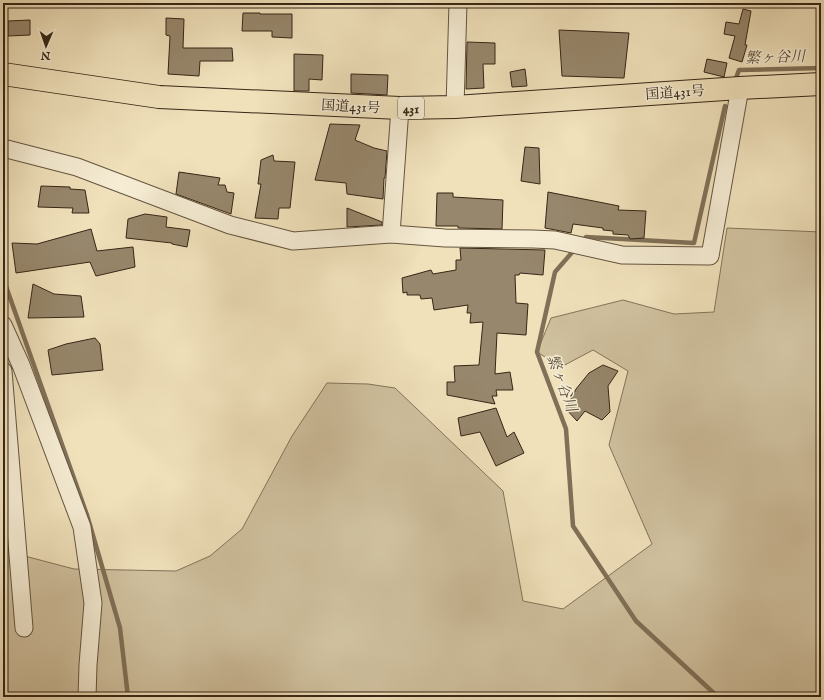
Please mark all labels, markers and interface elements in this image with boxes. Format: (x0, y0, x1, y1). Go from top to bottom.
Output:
north arrow (26, 26, 66, 66)
water label: 繁ヶ谷川 (745, 47, 807, 68)
text: N (40, 48, 52, 62)
street label: 国道431号 (645, 82, 705, 104)
street label: 国道431号 (321, 96, 381, 118)
road number: 431 (398, 97, 424, 119)
water label: 繁ヶ谷川 (542, 352, 581, 416)

